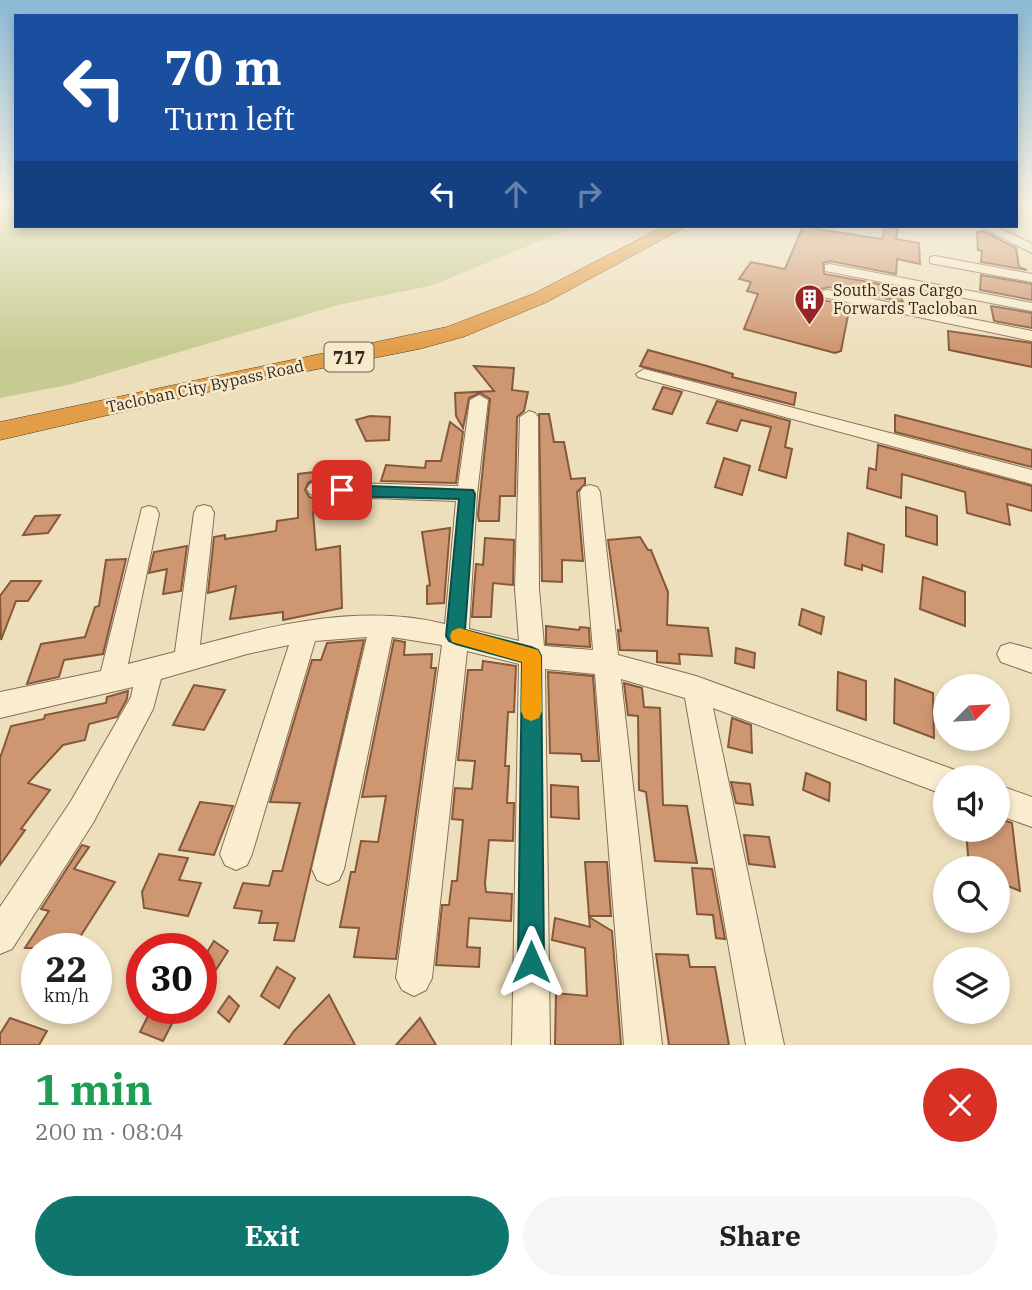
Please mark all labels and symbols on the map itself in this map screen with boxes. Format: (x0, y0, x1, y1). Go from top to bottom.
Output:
place label: South Seas Cargo Forwards Tacloban (833, 280, 978, 318)
building icon: South Seas Cargo Forwards Tacloban (793, 282, 827, 326)
road number: 717 (324, 342, 374, 372)
street label: Tacloban City Bypass Road (104, 355, 306, 417)
pin (312, 460, 372, 520)
north arrow (933, 674, 1010, 751)
position arrow (494, 925, 568, 999)
speed limit sign: 30 (126, 933, 217, 1024)

